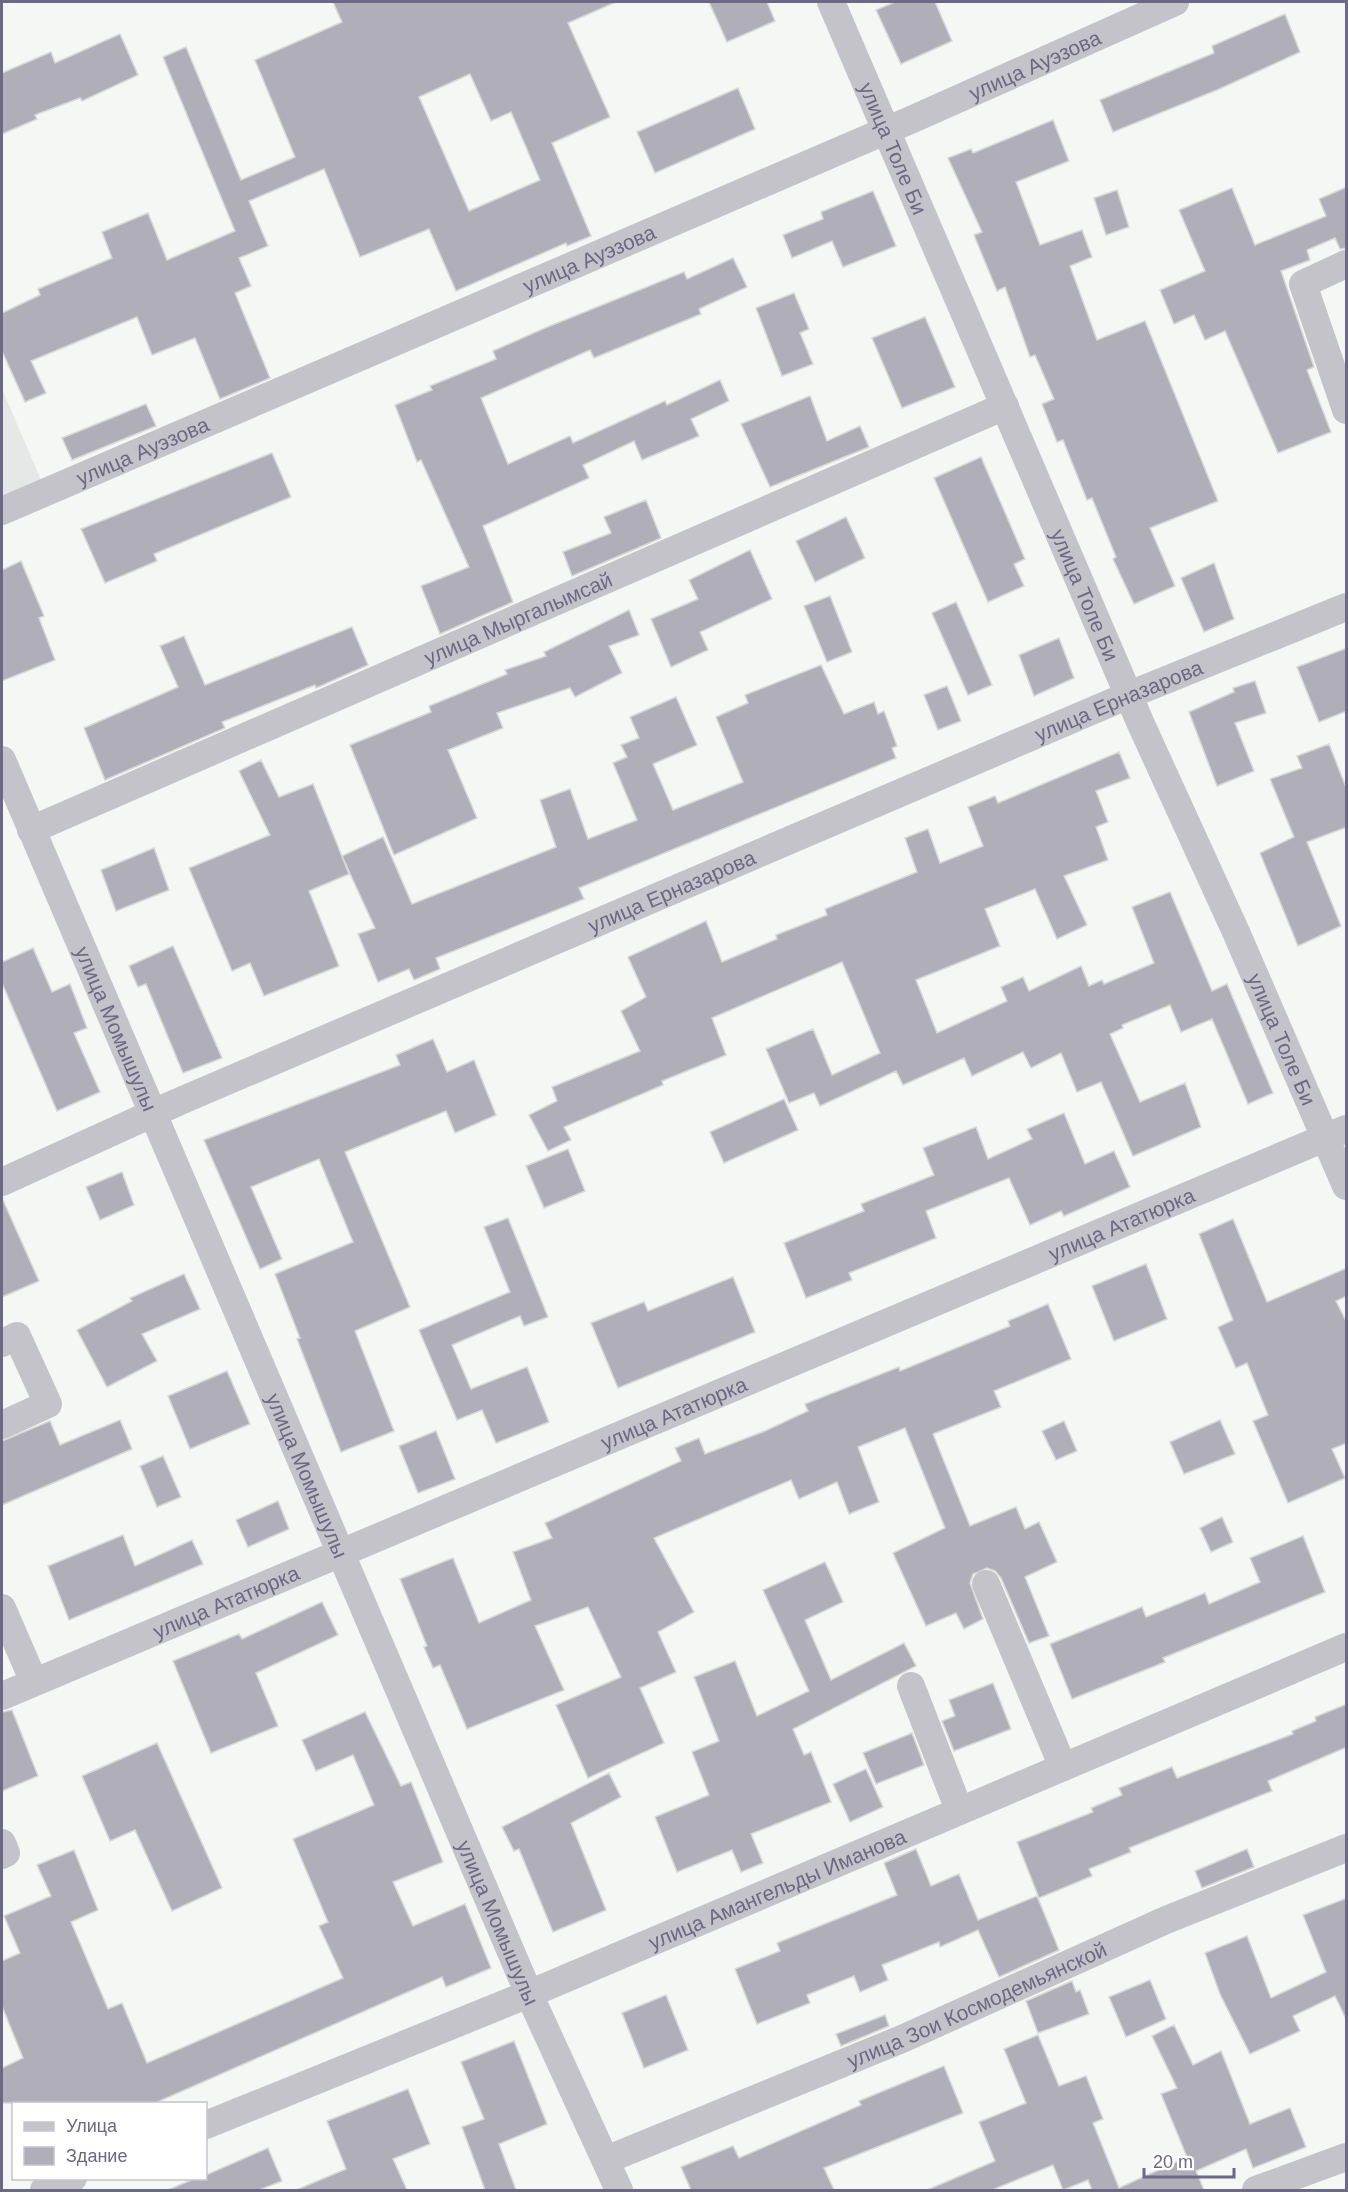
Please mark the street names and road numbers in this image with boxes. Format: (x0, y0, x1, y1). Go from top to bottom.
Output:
street label: улица Ауэзова (965, 25, 1104, 104)
street label: улица Толе Би (855, 79, 932, 218)
street label: улица Ауэзова (519, 220, 659, 297)
street label: улица Ауэзова (73, 412, 213, 489)
street label: улица Толе Би (1047, 525, 1124, 664)
street label: улица Мыргалымсай (420, 567, 615, 669)
street label: улица Ерназарова (1031, 655, 1206, 746)
street label: улица Ерназарова (584, 845, 759, 937)
street label: улица Момышулы (71, 943, 162, 1114)
street label: улица Толе Би (1244, 970, 1321, 1108)
street label: улица Ататюрка (1045, 1183, 1198, 1265)
street label: улица Ататюрка (597, 1372, 750, 1454)
street label: улица Момышулы (262, 1390, 353, 1561)
street label: улица Ататюрка (149, 1560, 303, 1642)
street label: улица Амангельды Иманова (645, 1824, 909, 1953)
street label: улица Момышулы (453, 1837, 544, 2008)
street label: улица Зои Космодемьянской (844, 1937, 1110, 2072)

